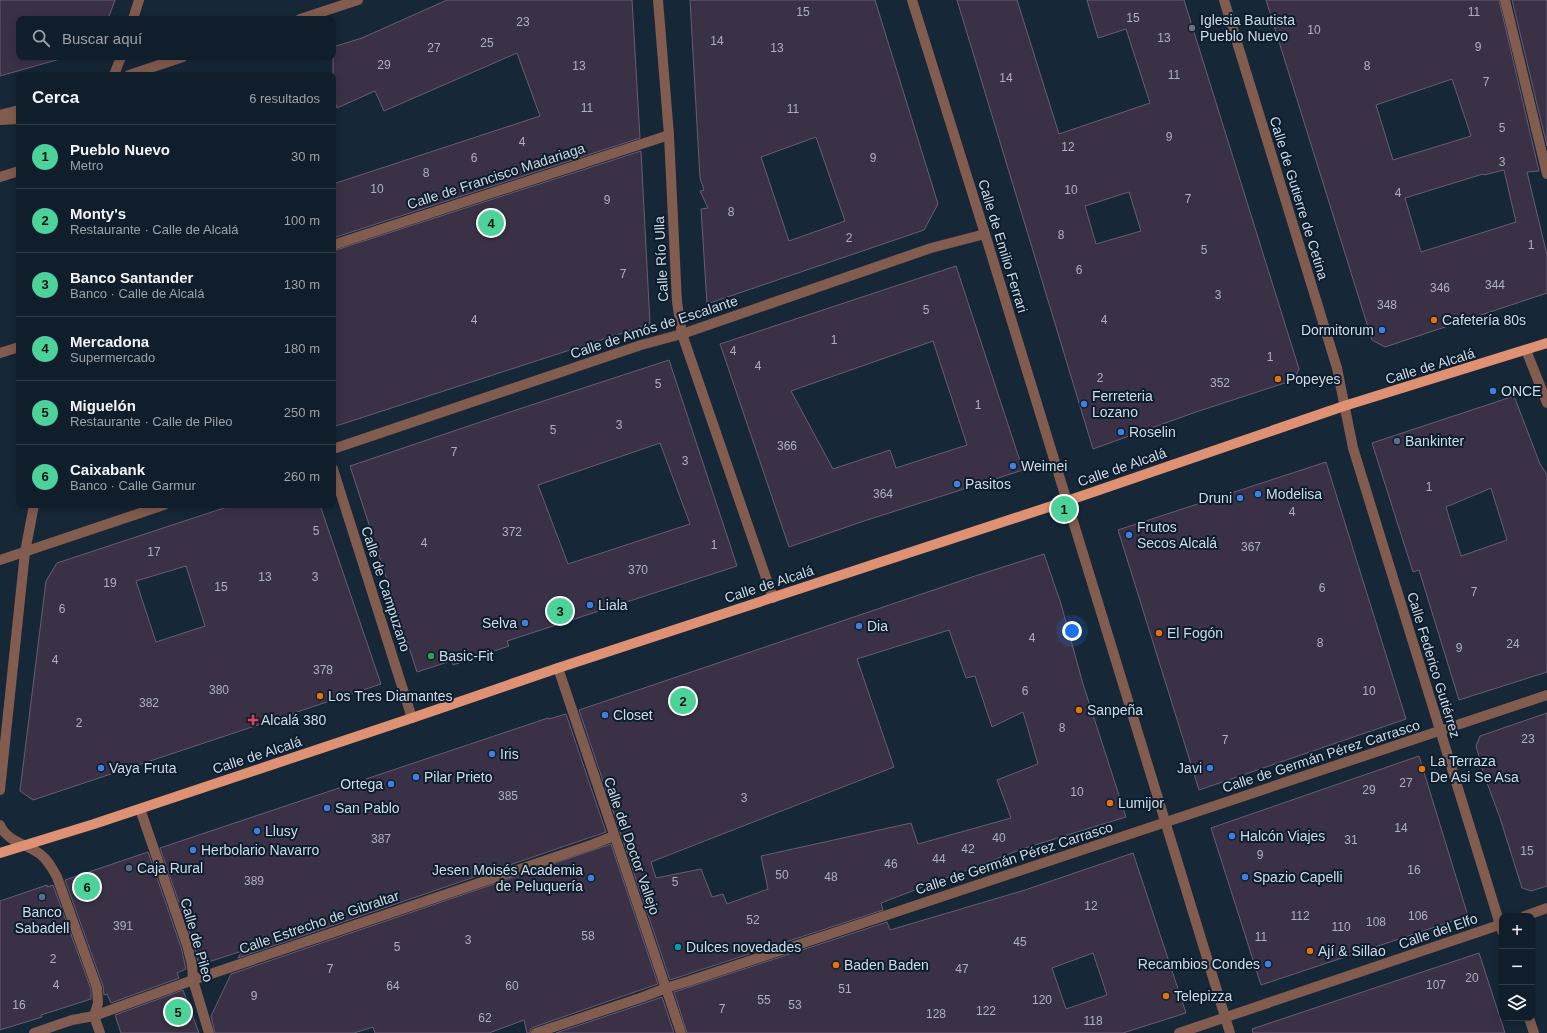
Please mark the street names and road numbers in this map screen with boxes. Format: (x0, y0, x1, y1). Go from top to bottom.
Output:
street label: Calle de Gutierre de Cetina (1267, 115, 1332, 282)
street label: Calle de Francisco Madariaga (405, 140, 587, 212)
street label: Calle de Emilio Ferrari (975, 177, 1031, 315)
street label: Calle Río Ulla (651, 216, 671, 302)
street label: Calle de Amós de Escalante (568, 292, 740, 362)
street label: Calle de Alcalá (1383, 345, 1477, 387)
street label: Calle de Alcalá (1076, 444, 1169, 490)
street label: Calle de Campuzano (358, 524, 414, 654)
street label: Calle de Alcalá (722, 562, 816, 606)
street label: Calle Federico Gutiérrez (1404, 590, 1464, 740)
street label: Calle de Germán Pérez Carrasco (1220, 716, 1422, 796)
street label: Calle de Alcalá (210, 733, 304, 777)
street label: Calle del Doctor Vallejo (601, 775, 663, 917)
street label: Calle de Germán Pérez Carrasco (913, 818, 1115, 898)
street label: Calle Estrecho de Gibraltar (237, 887, 401, 957)
street label: Calle de Pileo (177, 896, 217, 984)
street label: Calle del Elfo (1396, 910, 1480, 952)

